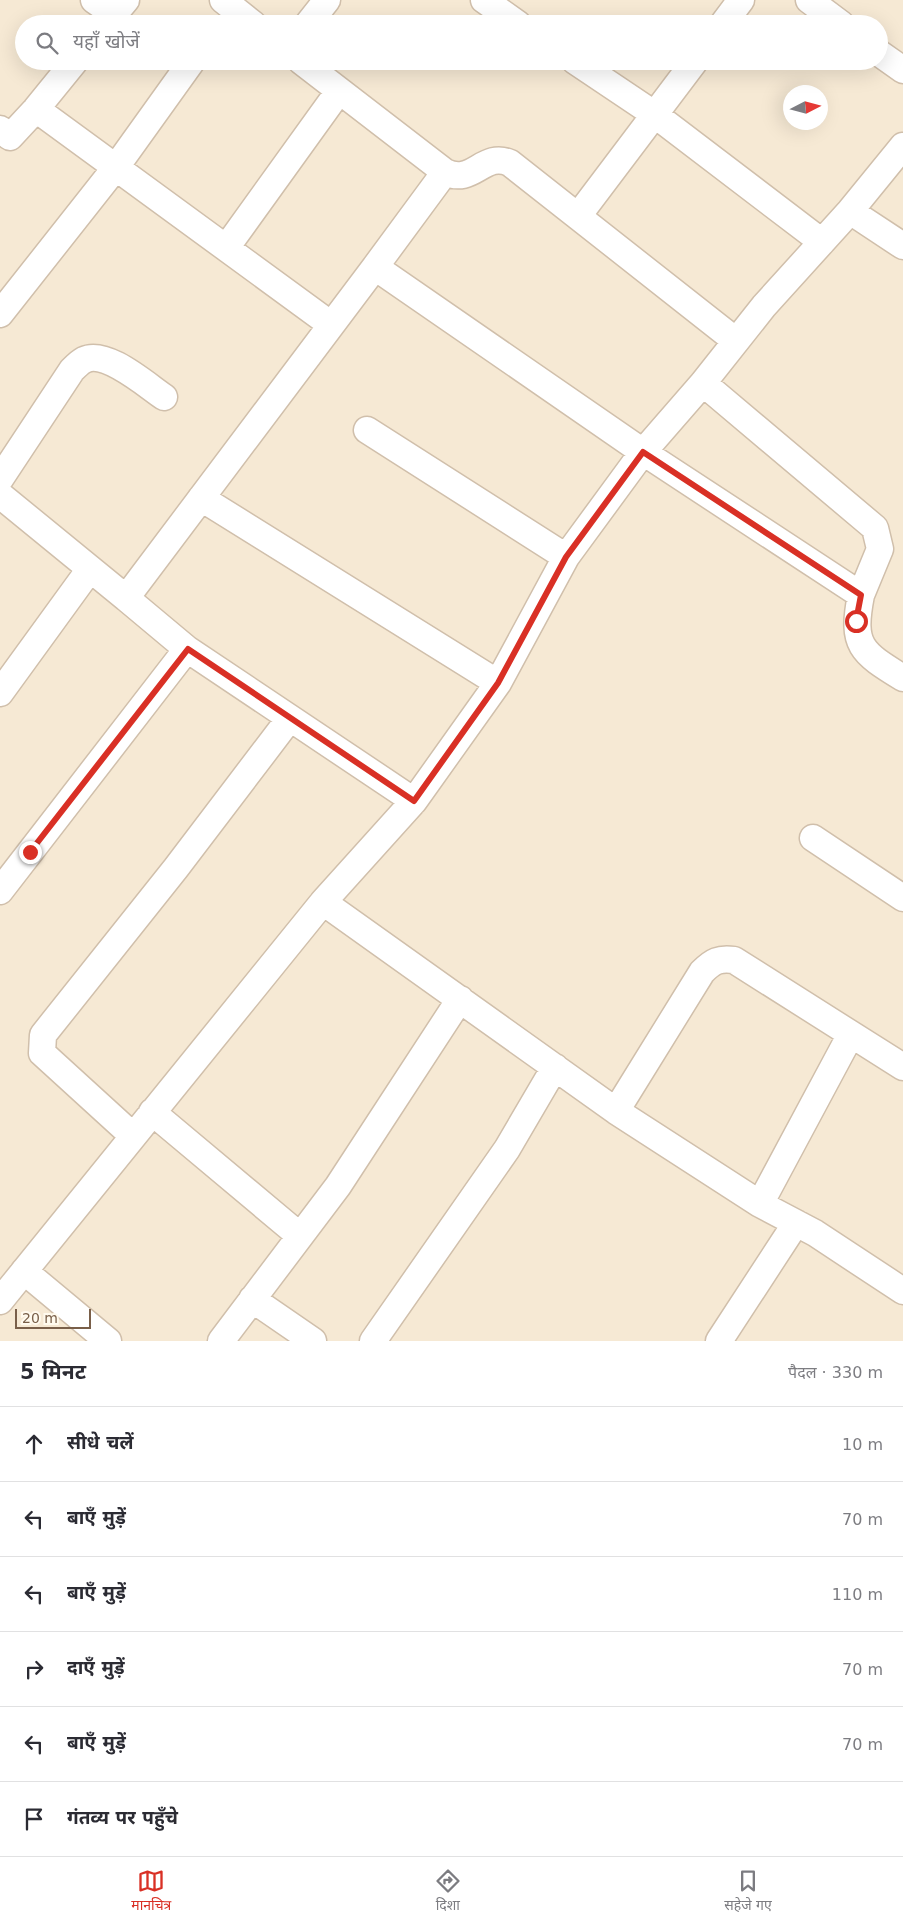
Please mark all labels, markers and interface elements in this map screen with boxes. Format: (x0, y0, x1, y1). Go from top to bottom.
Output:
search box (15, 15, 888, 70)
icon: search (33, 29, 61, 57)
text: यहाँ खोजें (73, 30, 140, 52)
north arrow (783, 85, 828, 130)
route start (845, 610, 868, 633)
route end (19, 841, 42, 864)
scale bar (15, 1306, 91, 1329)
text: 20 m (22, 1310, 58, 1326)
text: 5 मिनट (20, 1360, 86, 1384)
text: पैदल · 330 m (788, 1363, 883, 1382)
icon: ahead (20, 1430, 48, 1458)
text: सीधे चलें (67, 1431, 134, 1453)
text: 10 m (842, 1435, 883, 1454)
icon: left (20, 1505, 48, 1533)
text: बाएँ मुड़ें (67, 1506, 126, 1528)
text: 70 m (842, 1510, 883, 1529)
icon: left (20, 1580, 48, 1608)
text: बाएँ मुड़ें (67, 1581, 126, 1603)
text: 110 m (832, 1585, 883, 1604)
icon: right (20, 1655, 48, 1683)
text: दाएँ मुड़ें (67, 1656, 125, 1678)
text: 70 m (842, 1660, 883, 1679)
icon: left (20, 1730, 48, 1758)
text: बाएँ मुड़ें (67, 1731, 126, 1753)
text: 70 m (842, 1735, 883, 1754)
icon: arrive (20, 1805, 48, 1833)
text: गंतव्य पर पहुँचे (67, 1806, 178, 1828)
tab: मानचित्र (131, 1867, 171, 1916)
tab: दिशा (434, 1867, 462, 1916)
tab: सहेजे गए (724, 1867, 772, 1916)

